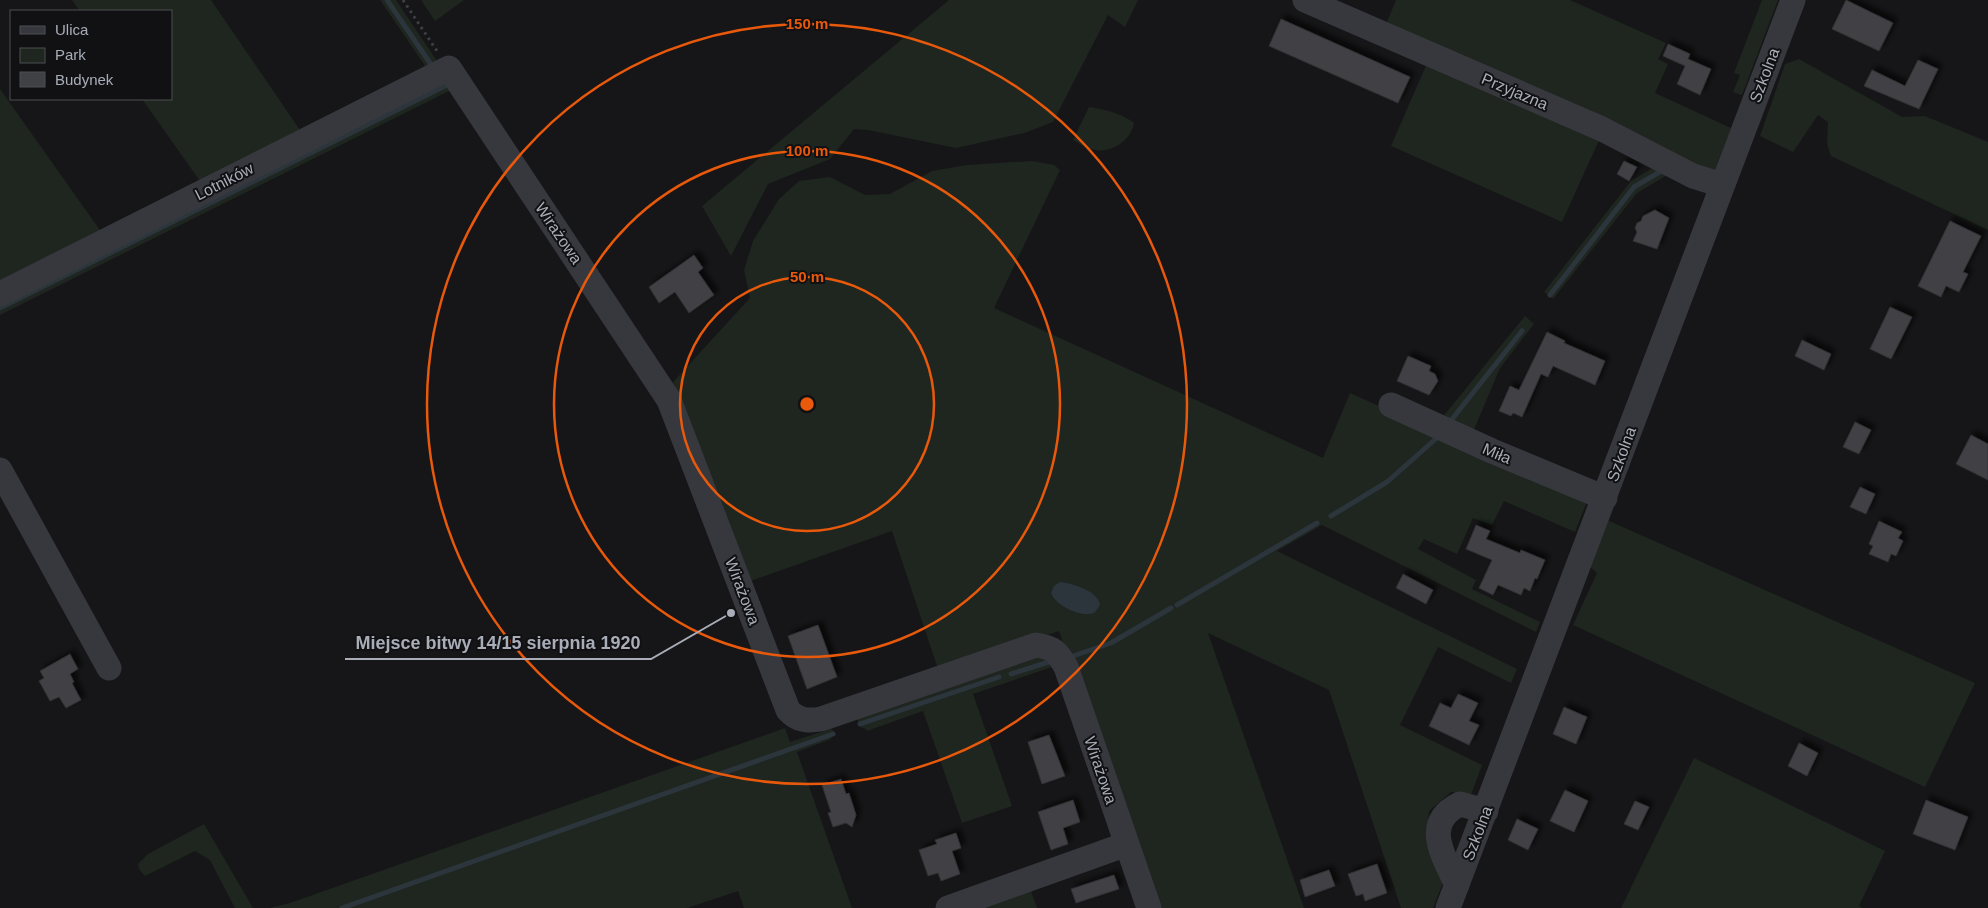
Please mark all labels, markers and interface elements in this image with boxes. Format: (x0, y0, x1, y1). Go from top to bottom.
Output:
legend (10, 10, 172, 100)
text: 150 m (786, 15, 828, 32)
text: Ulica (55, 21, 89, 38)
street label: Szkolna (1746, 45, 1783, 105)
text: Park (55, 46, 86, 63)
street label: Przyjazna (1479, 70, 1551, 113)
text: Budynek (55, 71, 114, 88)
text: 100 m (786, 142, 828, 159)
street label: Lotników (192, 159, 257, 203)
street label: Wirażowa (532, 199, 585, 267)
text: 50 m (790, 268, 824, 285)
centre of rings (798, 395, 816, 413)
street label: Szkolna (1604, 424, 1639, 484)
street label: Miła (1480, 440, 1514, 467)
street label: Wirażowa (722, 555, 763, 627)
callout: Miejsce bitwy 14/15 sierpnia 1920 (345, 626, 651, 659)
text: Miejsce bitwy 14/15 sierpnia 1920 (355, 633, 641, 653)
street label: Wirażowa (1081, 734, 1120, 806)
street label: Szkolna (1459, 803, 1496, 863)

